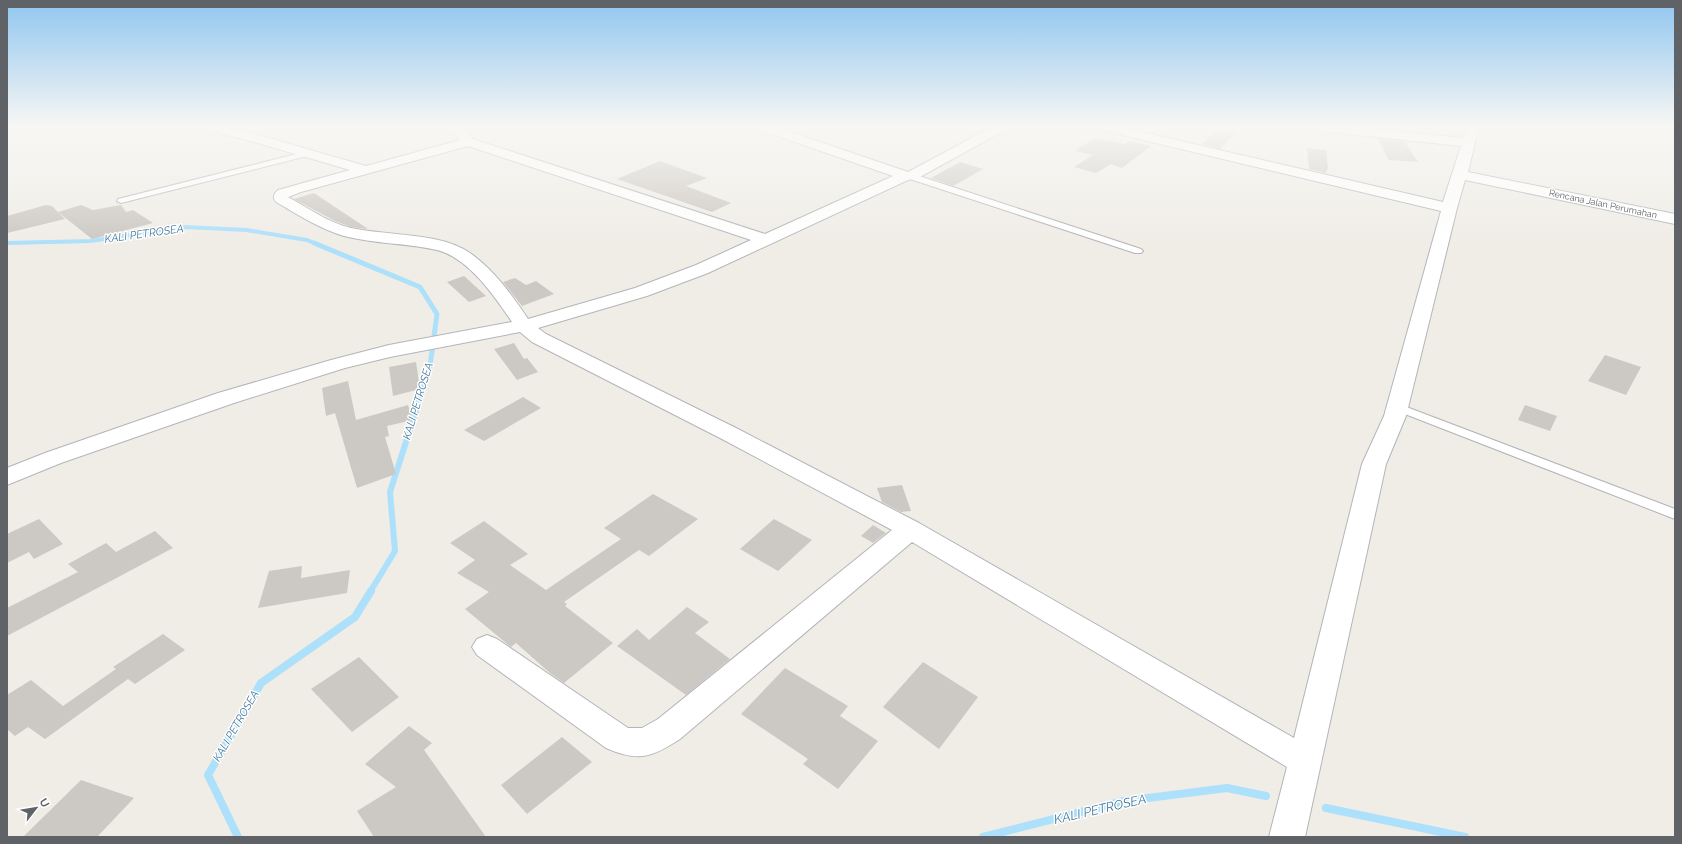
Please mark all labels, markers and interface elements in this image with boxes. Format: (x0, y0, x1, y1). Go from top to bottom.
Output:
street label: Rencana Jalan Perumahan (1548, 188, 1658, 220)
water label: KALI PETROSEA (104, 222, 184, 246)
water label: KALI PETROSEA (400, 361, 436, 441)
water label: KALI PETROSEA (210, 688, 262, 764)
north arrow (16, 788, 56, 828)
water label: KALI PETROSEA (1052, 791, 1148, 827)
text: U (36, 796, 52, 810)

